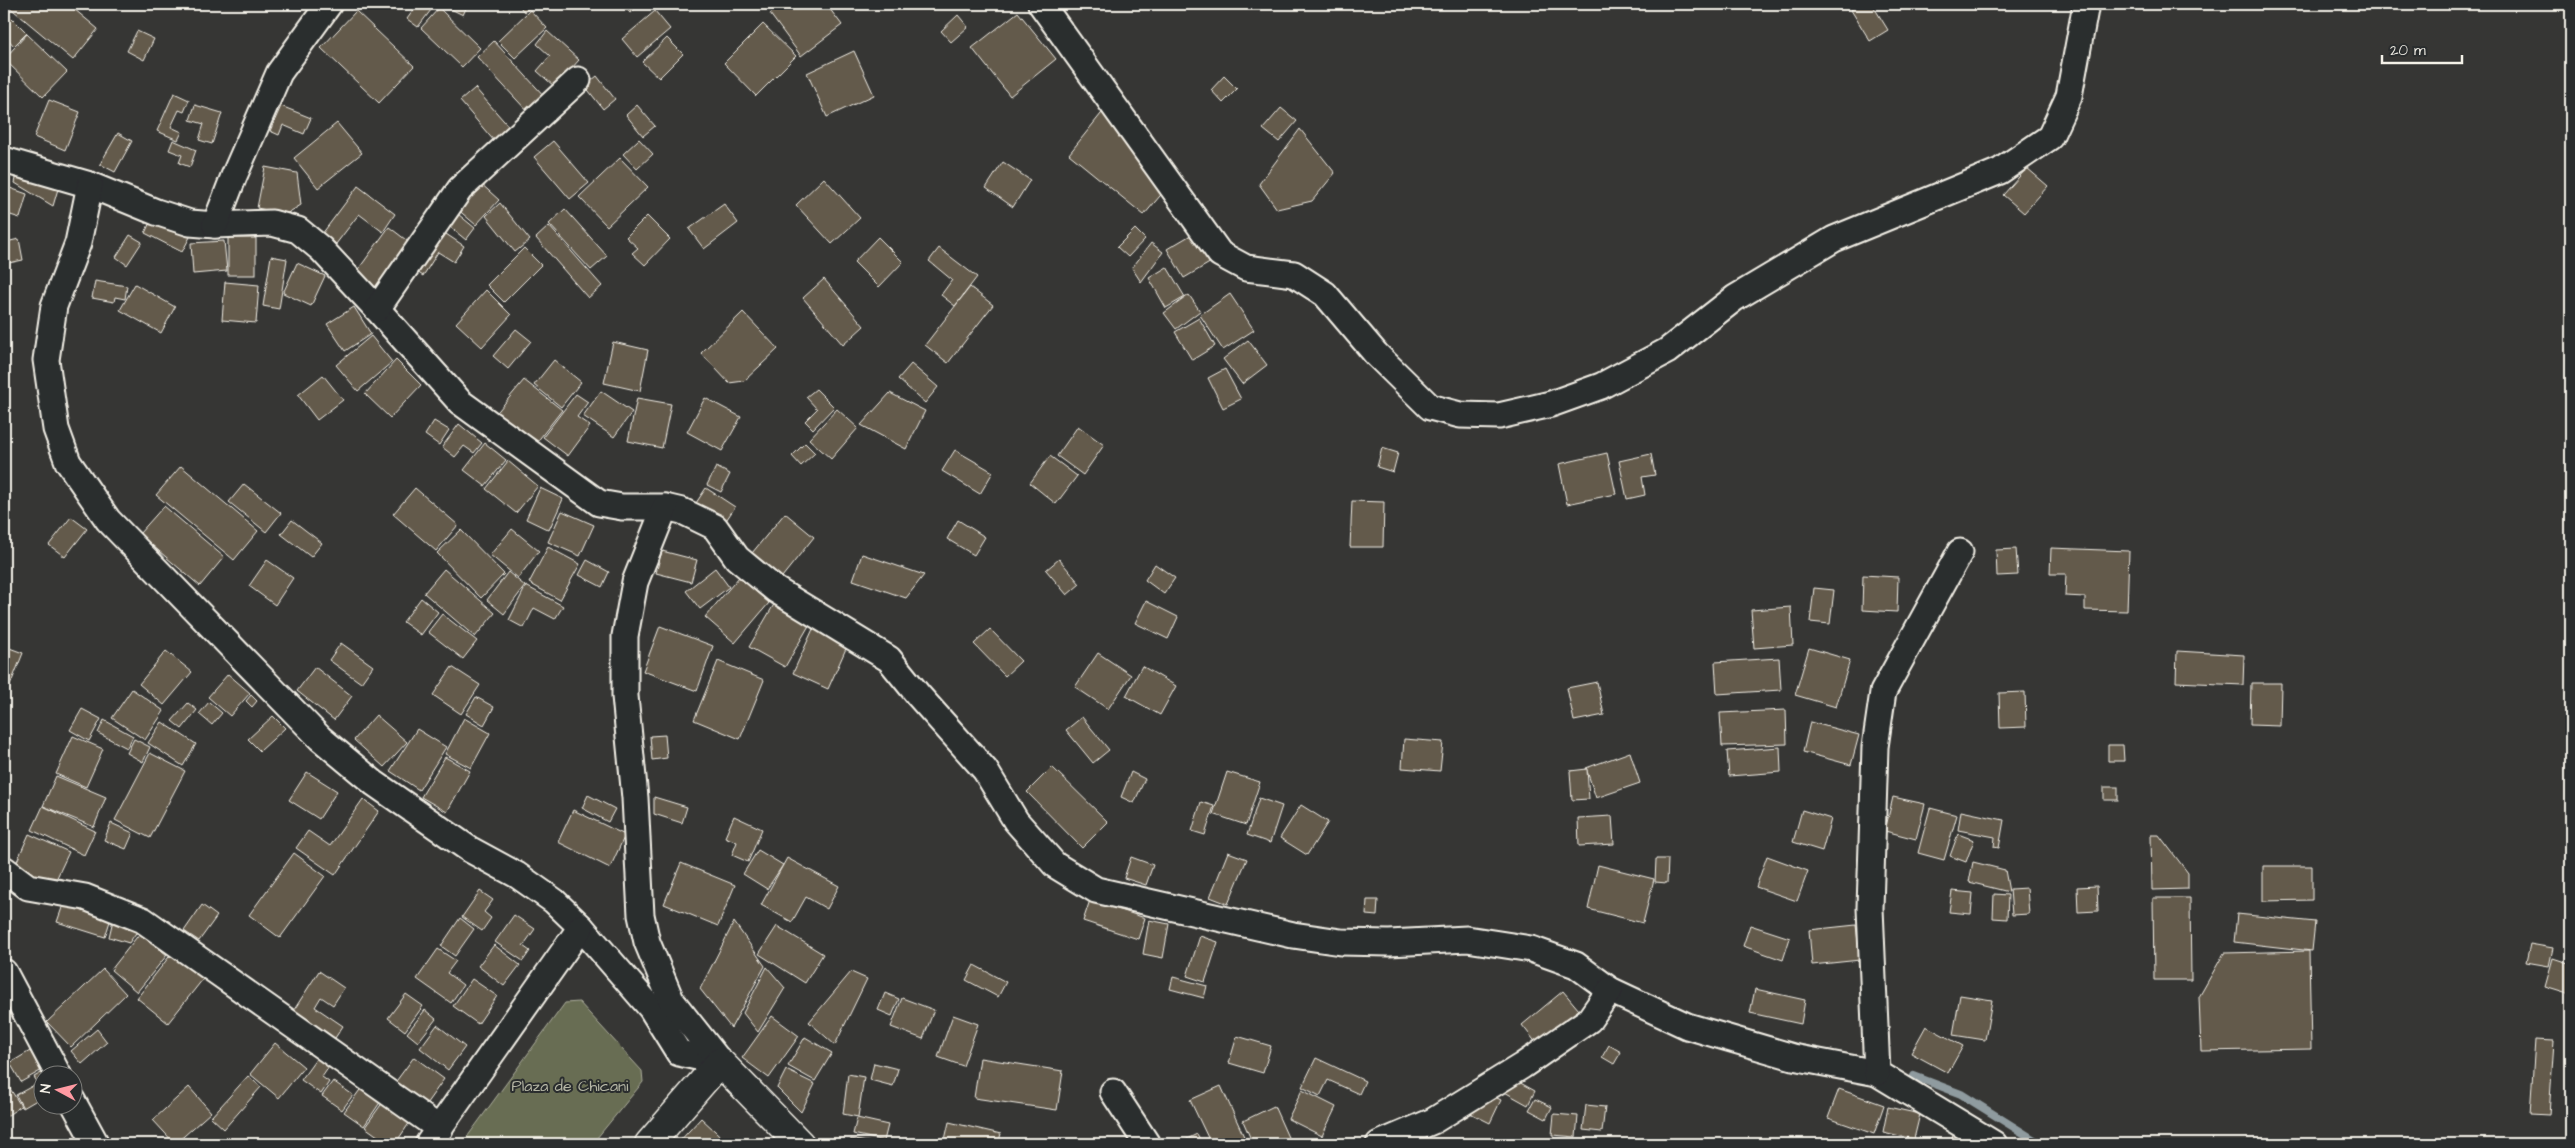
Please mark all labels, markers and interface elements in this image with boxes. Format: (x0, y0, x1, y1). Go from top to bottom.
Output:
scale bar (2382, 32, 2462, 64)
text: 20 m (2390, 40, 2426, 61)
north arrow (32, 1066, 82, 1116)
park label: Plaza de Chicani (512, 1075, 629, 1097)
text: N (36, 1083, 57, 1094)

